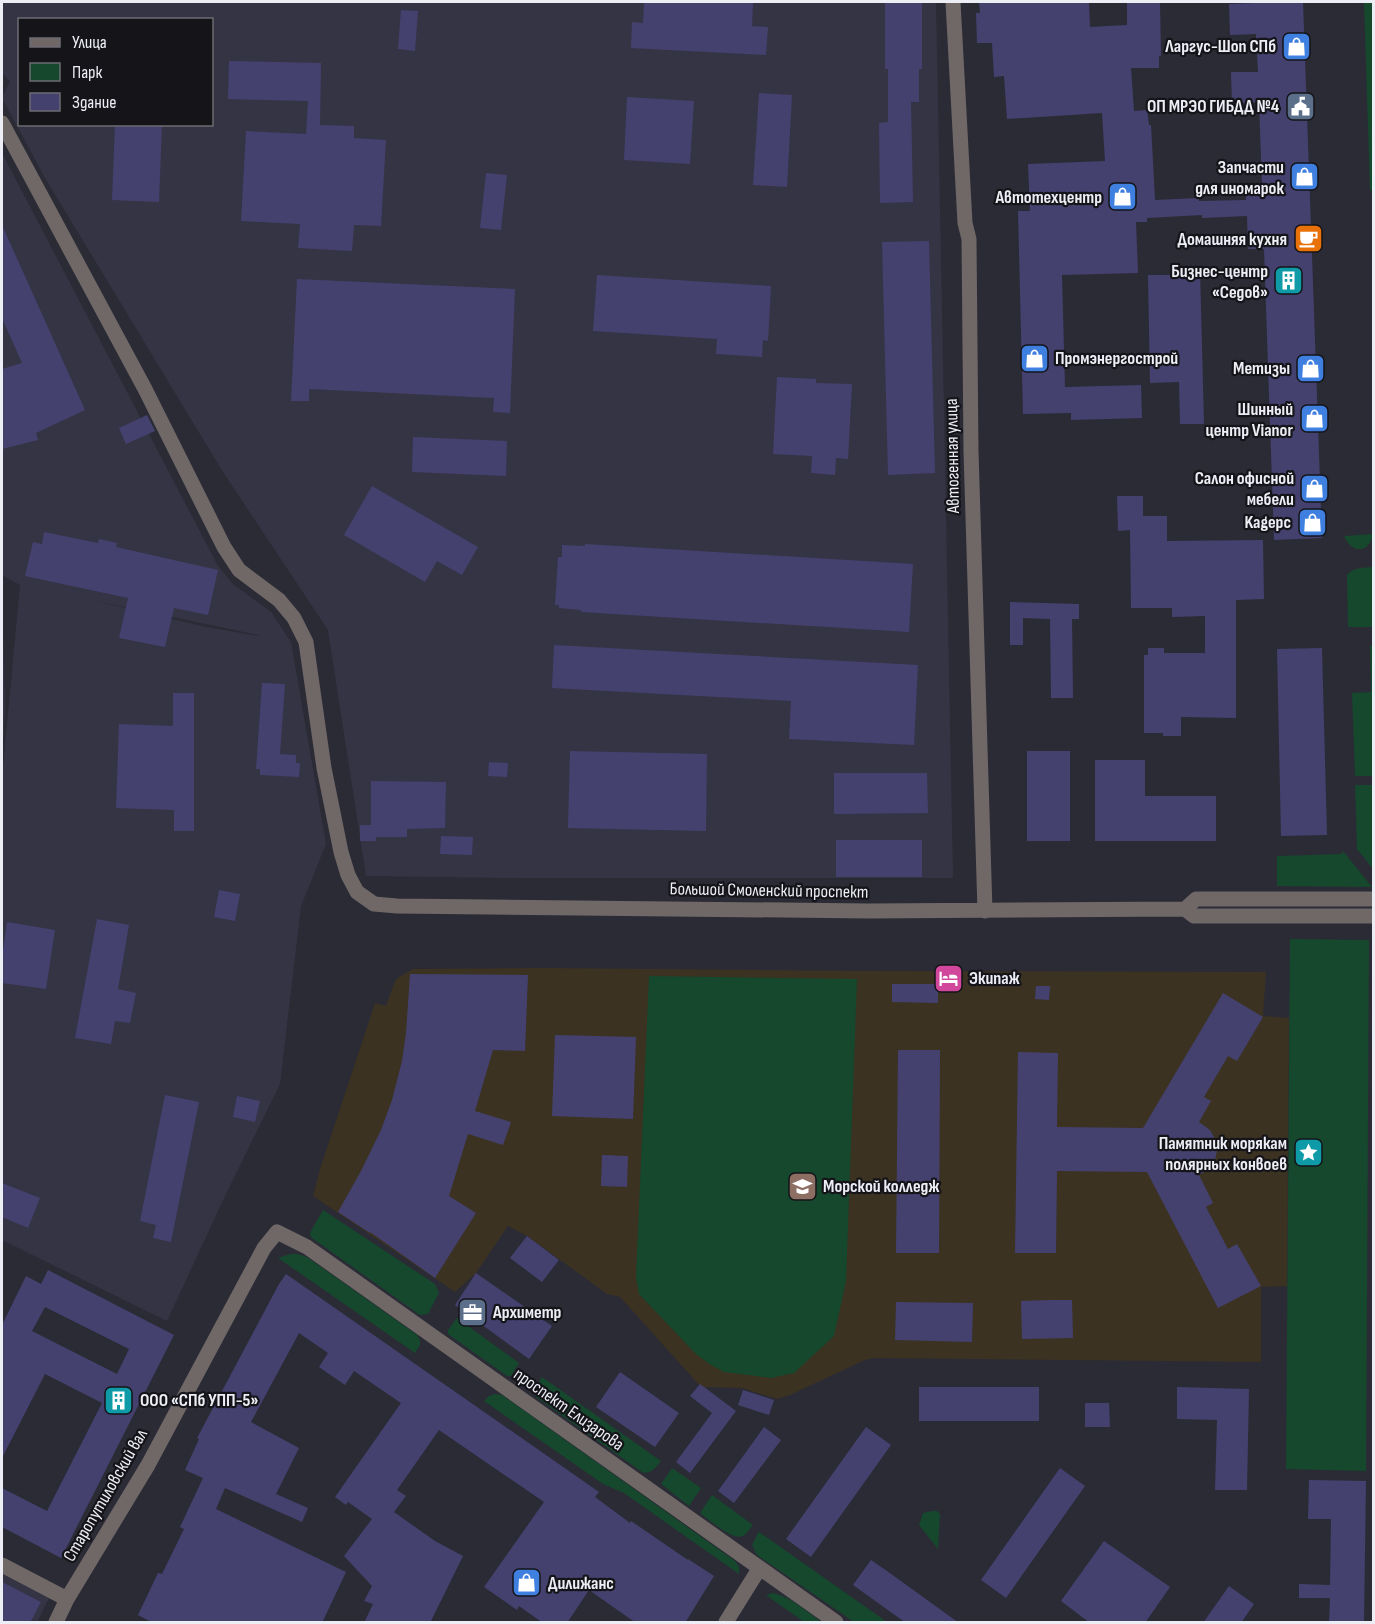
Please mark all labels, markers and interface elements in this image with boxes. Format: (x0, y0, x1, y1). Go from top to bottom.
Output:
legend (18, 18, 213, 126)
shop icon: Ларгус-Шоп СПб (1281, 30, 1313, 62)
text: Улица (72, 32, 107, 53)
place label: Ларгус-Шоп СПб (1164, 36, 1276, 57)
text: Парк (72, 62, 103, 83)
public building icon: ОП МРЭО ГИБДД №4 (1284, 90, 1316, 122)
text: Здание (72, 92, 117, 113)
place label: ОП МРЭО ГИБДД №4 (1147, 96, 1280, 117)
place label: Запчасти для иномарок (1195, 157, 1284, 199)
shop icon: Запчасти для иномарок (1289, 161, 1321, 193)
shop icon: Автотехцентр (1107, 181, 1139, 213)
place label: Автотехцентр (995, 187, 1102, 208)
cafe icon: Домашняя кухня (1292, 223, 1324, 255)
place label: Домашняя кухня (1177, 229, 1287, 250)
place label: Бизнес-центр «Седов» (1171, 261, 1268, 303)
building icon: Бизнес-центр «Седов» (1273, 265, 1305, 297)
shop icon: Промэнергострой (1018, 342, 1050, 374)
place label: Промэнергострой (1055, 348, 1178, 369)
shop icon: Метизы (1295, 352, 1327, 384)
place label: Метизы (1233, 358, 1290, 379)
street label: Автогенная улица (941, 398, 964, 515)
place label: Шинный центр Vianor (1206, 399, 1293, 441)
shop icon: Шинный центр Vianor (1298, 403, 1330, 435)
place label: Салон офисной мебели (1195, 468, 1294, 510)
shop icon: Салон офисной мебели (1299, 472, 1331, 504)
shop icon: Kagepc (1296, 506, 1328, 538)
place label: Kagepc (1244, 512, 1291, 533)
street label: Большой Смоленский проспект (669, 878, 869, 903)
hotel icon: Экипаж (932, 962, 964, 994)
place label: Экипаж (969, 968, 1020, 989)
place label: Памятник морякам полярных конвоев (1159, 1133, 1287, 1175)
place icon: Памятник морякам полярных конвоев (1292, 1137, 1324, 1169)
school or university icon: Морской колледж (786, 1170, 818, 1202)
place label: Морской колледж (823, 1176, 939, 1197)
office icon: Архиметр (456, 1296, 488, 1328)
place label: Архиметр (492, 1302, 562, 1323)
street label: проспект Елизарова (510, 1364, 628, 1455)
building icon: ООО «СПб УПП-5» (103, 1384, 135, 1416)
place label: ООО «СПб УПП-5» (140, 1390, 258, 1411)
street label: Старопутиловский вал (59, 1425, 152, 1565)
shop icon: Дилижанс (511, 1567, 543, 1599)
place label: Дилижанс (548, 1573, 614, 1594)

